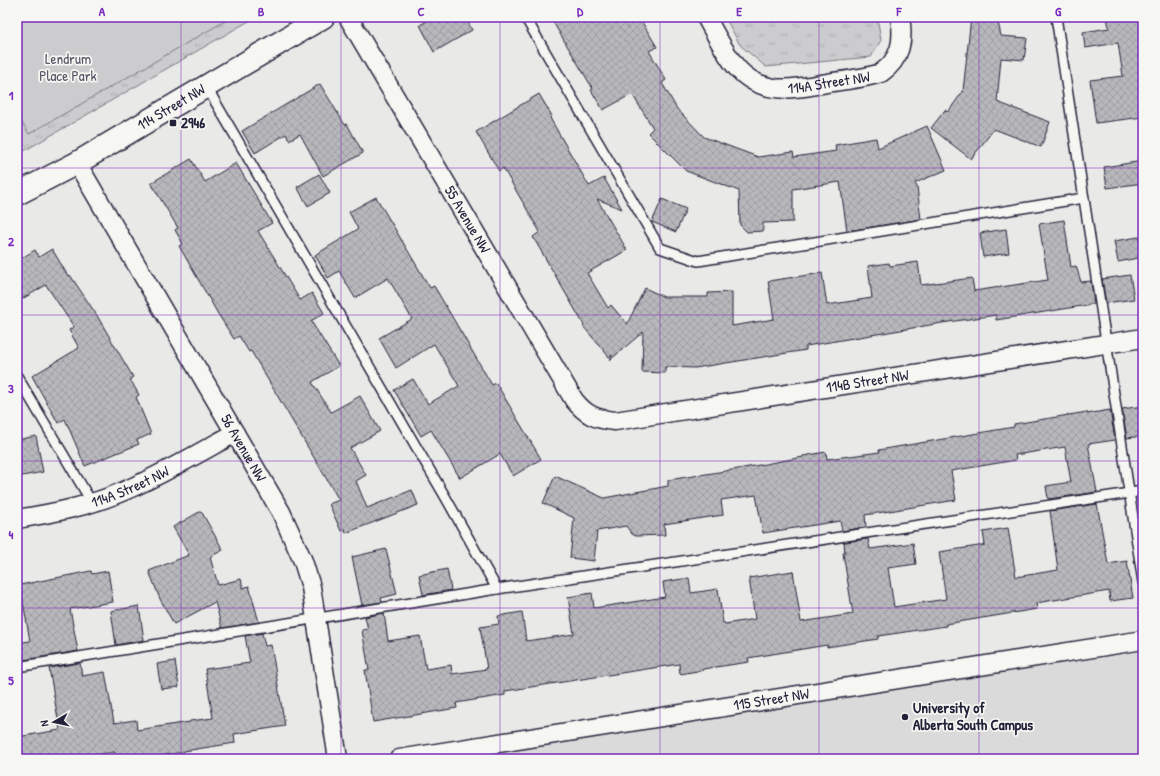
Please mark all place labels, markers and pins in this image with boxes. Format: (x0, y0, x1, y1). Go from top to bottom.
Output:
place label: 2946 (181, 112, 205, 133)
marker: 2946 (168, 118, 178, 128)
place label: University of Alberta South Campus (913, 697, 1033, 736)
marker: University of Alberta South Campus (900, 712, 910, 722)

